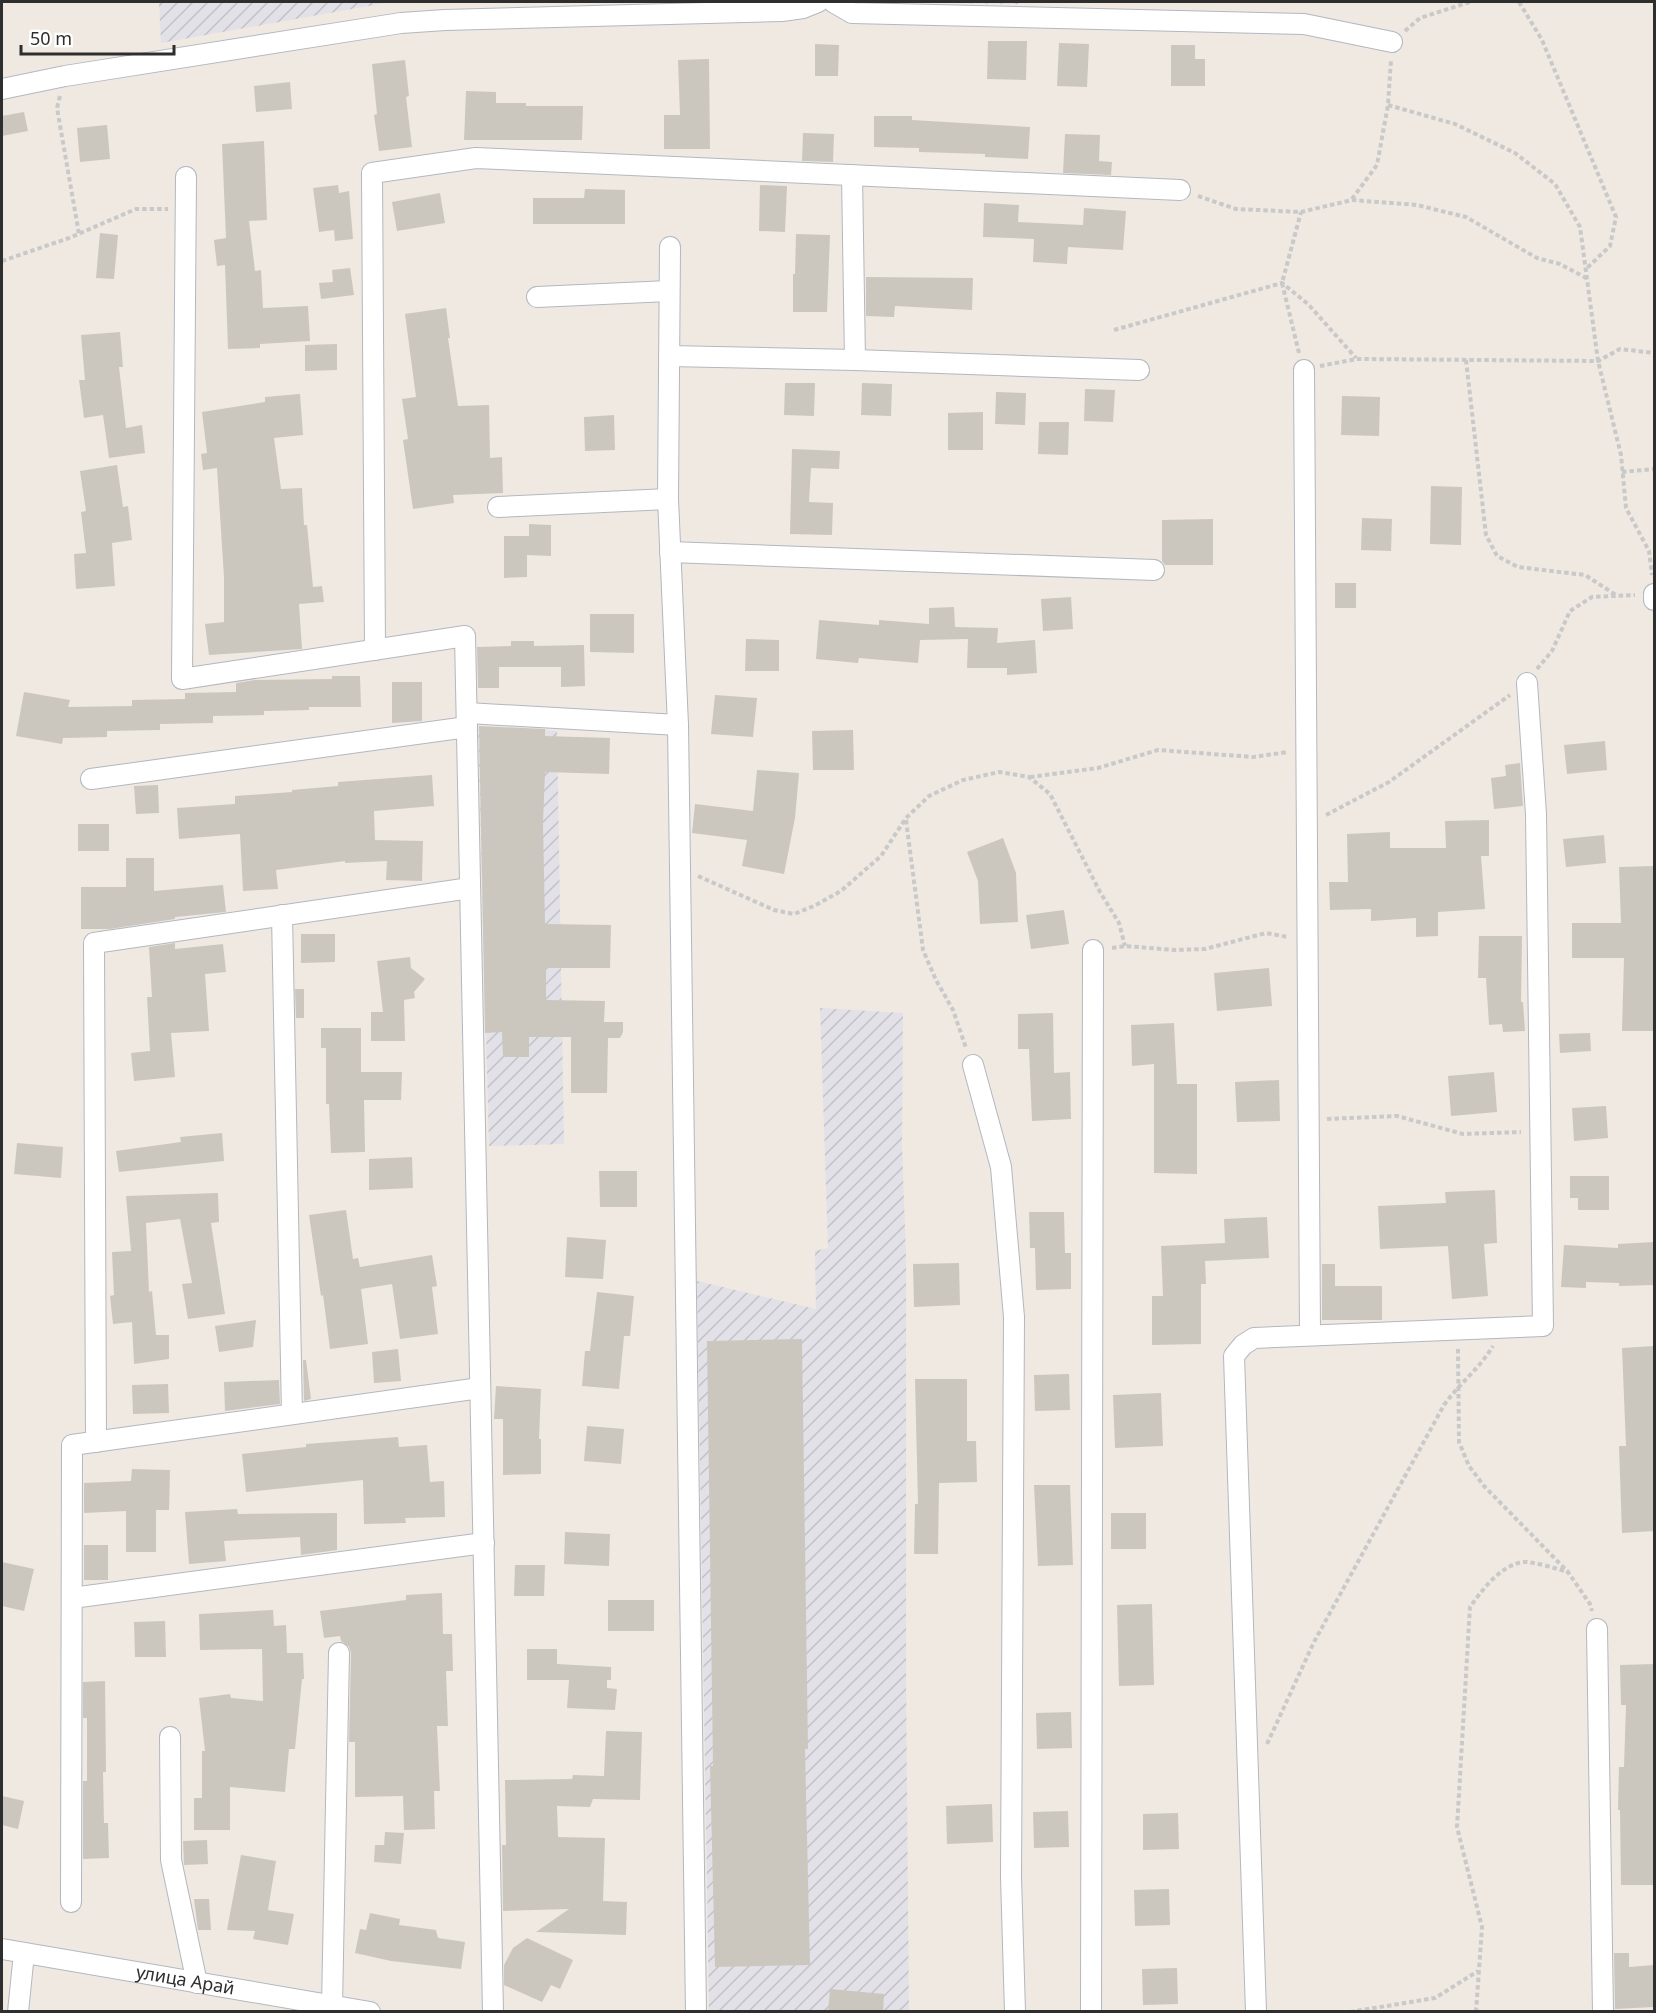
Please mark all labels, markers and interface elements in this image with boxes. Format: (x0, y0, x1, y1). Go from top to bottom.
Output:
scale bar (21, 18, 174, 56)
text: 50 m (30, 26, 72, 50)
street label: улица Арай (134, 1959, 237, 2000)

